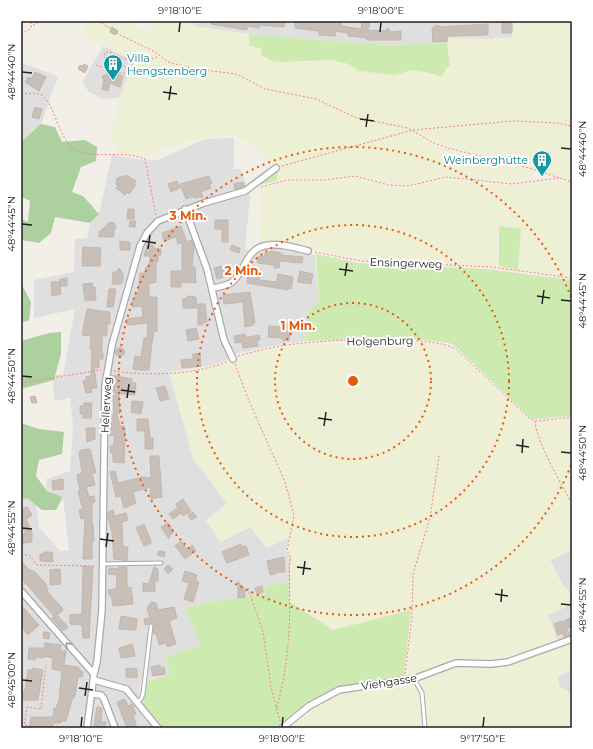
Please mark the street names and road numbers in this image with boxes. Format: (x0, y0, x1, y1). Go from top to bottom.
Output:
street label: Ensingerweg (369, 255, 443, 271)
street label: Holgenburg (346, 333, 414, 349)
street label: Hellerweg (98, 376, 114, 434)
street label: Viehgasse (360, 671, 418, 693)

